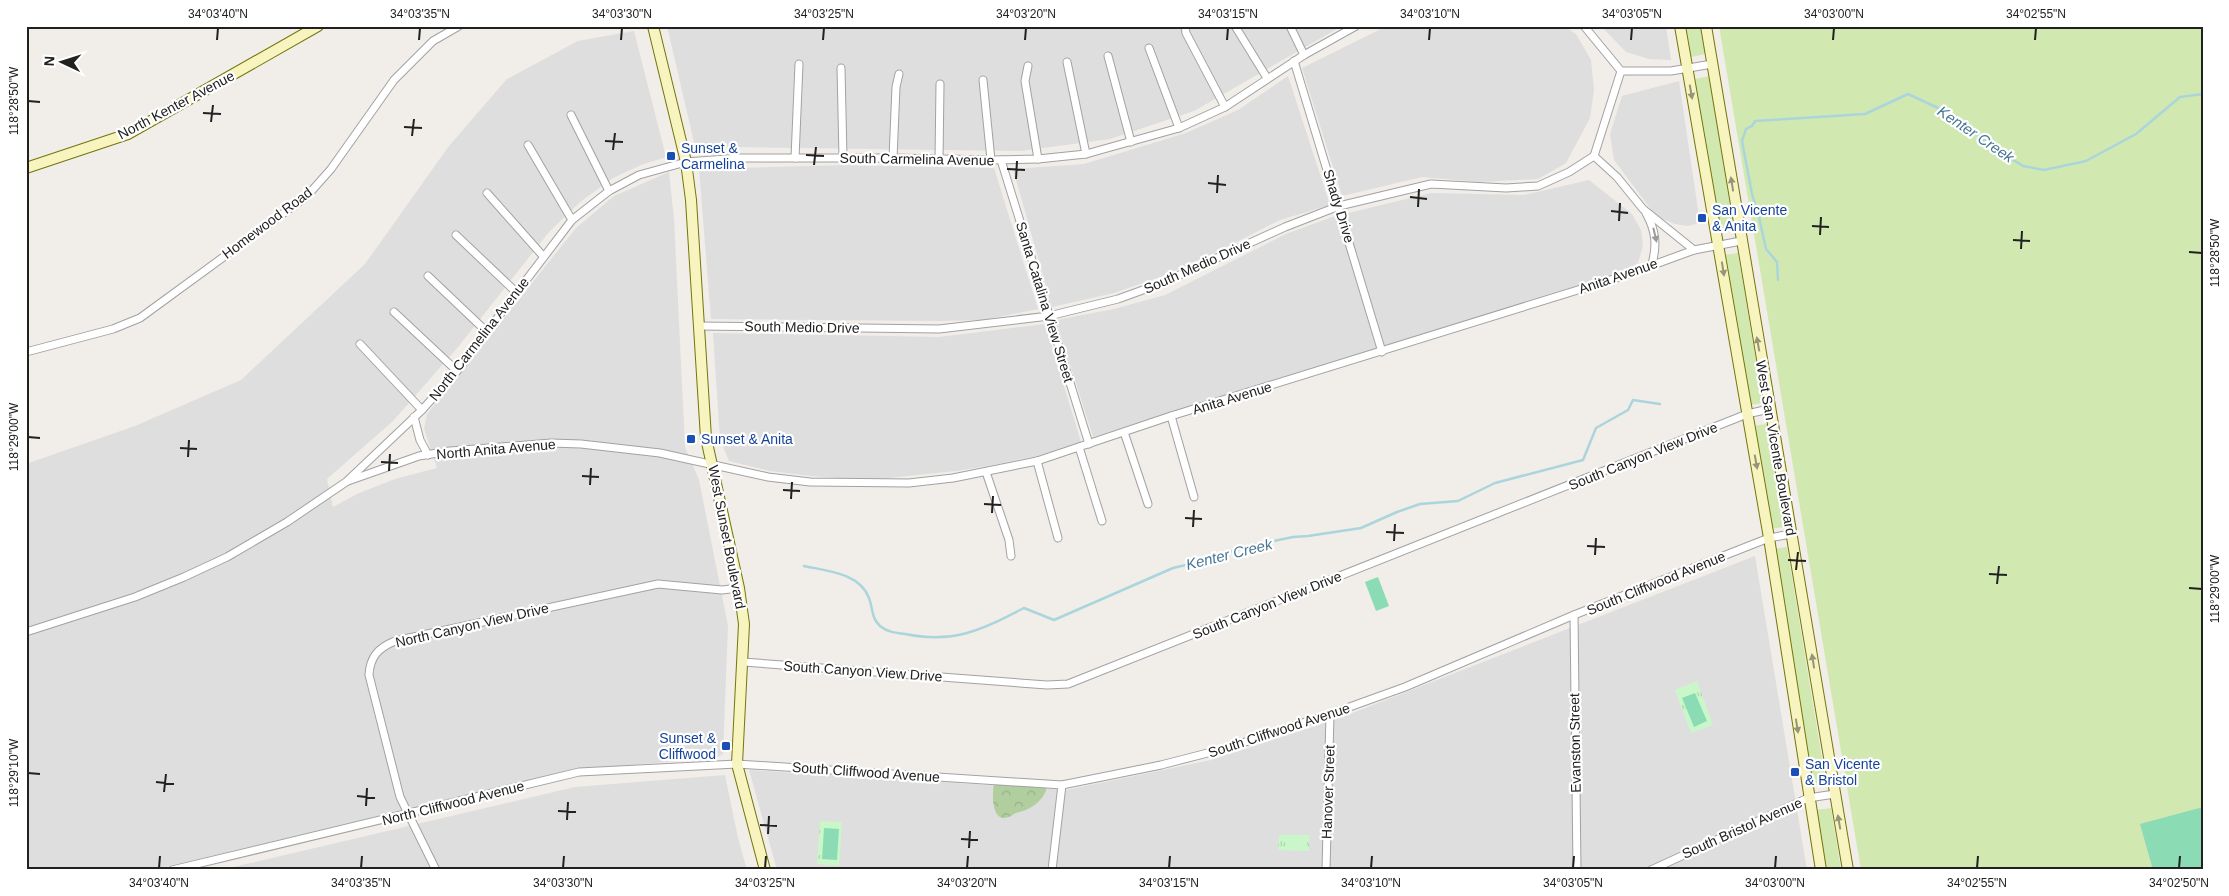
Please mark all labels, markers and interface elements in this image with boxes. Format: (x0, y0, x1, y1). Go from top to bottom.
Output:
text: 34°03'40"N (188, 7, 248, 21)
text: 34°03'35"N (390, 7, 450, 21)
text: 34°03'30"N (592, 7, 652, 21)
text: 34°03'25"N (794, 7, 854, 21)
text: 34°03'20"N (996, 7, 1056, 21)
text: 34°03'15"N (1198, 7, 1258, 21)
text: 34°03'10"N (1400, 7, 1460, 21)
text: 34°03'05"N (1602, 7, 1662, 21)
text: 34°03'00"N (1804, 7, 1864, 21)
text: 34°02'55"N (2006, 7, 2066, 21)
north arrow (38, 38, 88, 88)
text: N (41, 55, 57, 67)
text: 118°28'50"W (7, 66, 21, 135)
street label: North Kenter Avenue (115, 67, 237, 143)
one-way arrow (1688, 84, 1696, 100)
water label: Kenter Creek (1935, 102, 2019, 167)
place label: Sunset & Carmelina (681, 140, 745, 172)
marker: Sunset & Carmelina (665, 150, 677, 162)
street label: South Carmelina Avenue (840, 150, 995, 168)
street label: Shady Drive (1320, 167, 1358, 245)
one-way arrow (1727, 175, 1735, 191)
street label: Homewood Road (219, 184, 315, 262)
place label: San Vicente & Anita (1712, 202, 1787, 234)
marker: San Vicente & Anita (1696, 212, 1708, 224)
text: 118°28'50"W (2208, 218, 2222, 287)
street label: Santa Catalina View Street (1013, 220, 1077, 384)
one-way arrow (1651, 228, 1659, 243)
street label: South Medio Drive (1141, 235, 1253, 297)
street label: Anita Avenue (1577, 255, 1660, 297)
one-way arrow (1719, 261, 1727, 277)
street label: North Carmelina Avenue (426, 274, 532, 404)
street label: South Medio Drive (744, 318, 860, 336)
one-way arrow (1754, 336, 1762, 352)
street label: West San Vicente Boulevard (1753, 359, 1799, 537)
street label: Anita Avenue (1190, 378, 1274, 418)
text: 118°29'00"W (7, 402, 21, 471)
street label: South Canyon View Drive (1566, 419, 1720, 493)
place label: Sunset & Anita (701, 431, 793, 447)
marker: Sunset & Anita (685, 433, 697, 445)
street label: North Anita Avenue (436, 436, 556, 462)
one-way arrow (1752, 454, 1760, 470)
street label: West Sunset Boulevard (705, 464, 749, 610)
water label: Kenter Creek (1184, 535, 1275, 573)
street label: South Cliffwood Avenue (1584, 548, 1728, 618)
text: 118°29'00"W (2208, 554, 2222, 623)
street label: South Canyon View Drive (1190, 568, 1344, 642)
street label: North Canyon View Drive (394, 600, 550, 650)
one-way arrow (1808, 653, 1816, 669)
street label: South Canyon View Drive (783, 657, 943, 685)
street label: Evanston Street (1566, 693, 1584, 793)
street label: South Cliffwood Avenue (1206, 699, 1352, 760)
one-way arrow (1794, 719, 1802, 735)
place label: Sunset & Cliffwood (659, 730, 717, 762)
text: 118°29'10"W (7, 738, 21, 807)
marker: Sunset & Cliffwood (720, 740, 732, 752)
street label: Hanover Street (1318, 745, 1338, 839)
place label: San Vicente & Bristol (1805, 756, 1880, 788)
street label: South Cliffwood Avenue (792, 759, 941, 785)
marker: San Vicente & Bristol (1789, 766, 1801, 778)
street label: North Cliffwood Avenue (380, 778, 526, 828)
street label: South Bristol Avenue (1679, 794, 1805, 862)
one-way arrow (1835, 813, 1843, 829)
text: 34°03'40"N (129, 876, 189, 890)
text: 34°03'35"N (331, 876, 391, 890)
text: 34°03'30"N (533, 876, 593, 890)
text: 34°03'25"N (735, 876, 795, 890)
text: 34°03'20"N (937, 876, 997, 890)
text: 34°03'15"N (1139, 876, 1199, 890)
text: 34°03'10"N (1341, 876, 1401, 890)
text: 34°03'05"N (1543, 876, 1603, 890)
text: 34°03'00"N (1745, 876, 1805, 890)
text: 34°02'55"N (1947, 876, 2007, 890)
text: 34°02'50"N (2149, 876, 2209, 890)

